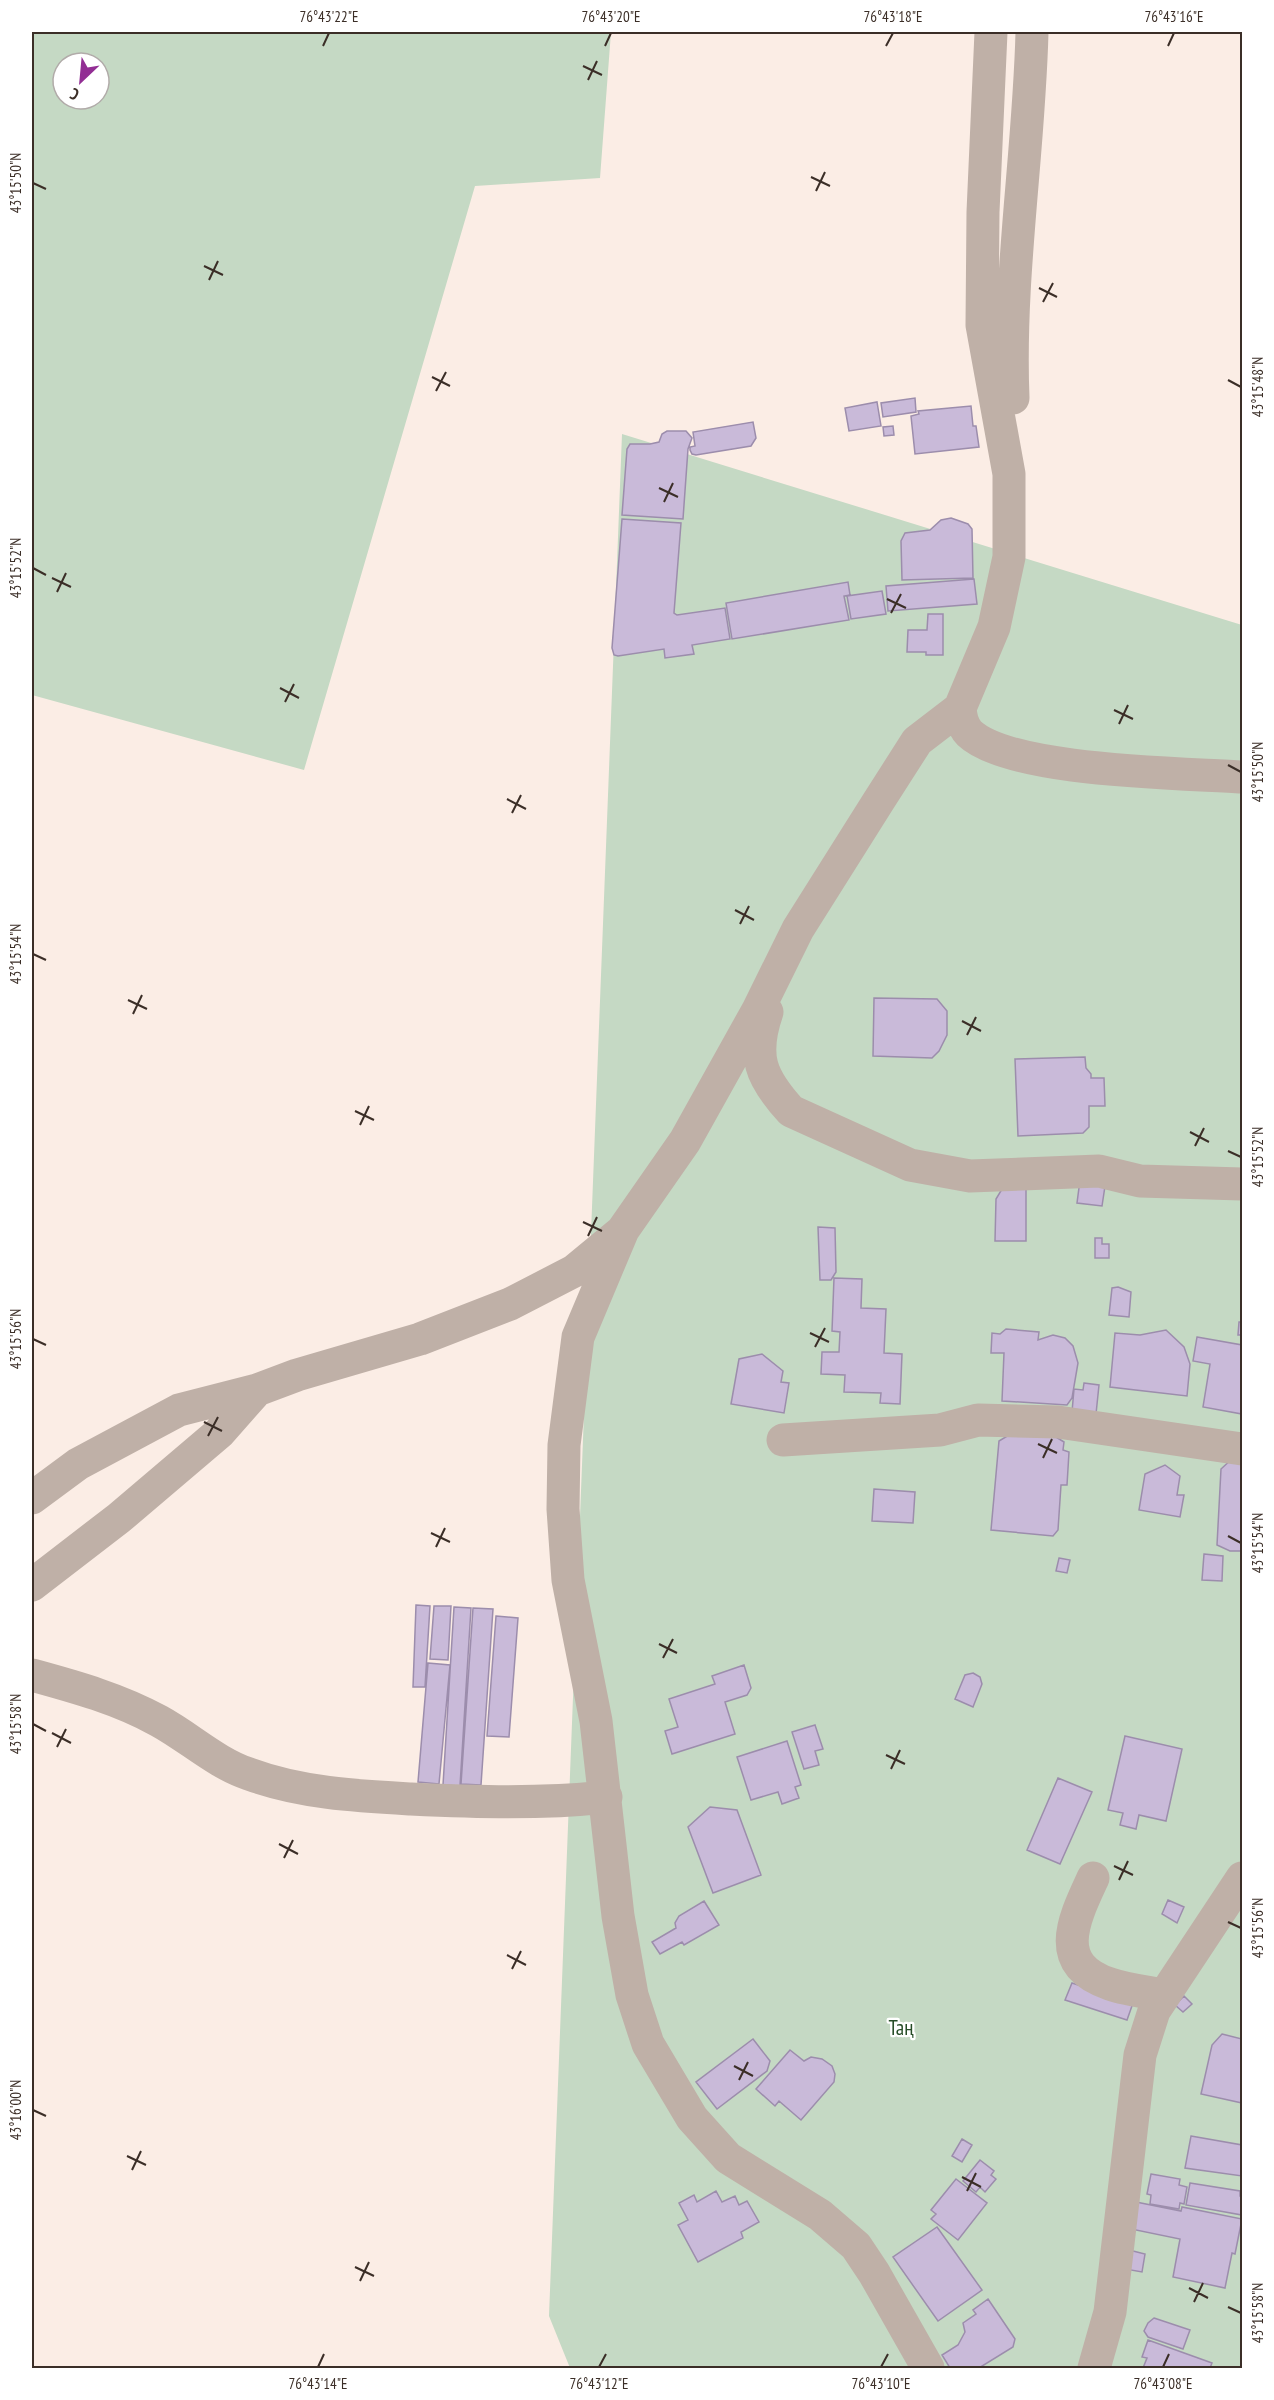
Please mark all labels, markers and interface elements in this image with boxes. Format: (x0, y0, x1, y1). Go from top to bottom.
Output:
text: 76°43'22"E (299, 7, 359, 26)
text: 76°43'20"E (581, 7, 641, 26)
text: 76°43'18"E (863, 7, 923, 26)
text: 76°43'16"E (1144, 7, 1204, 26)
north arrow (51, 51, 111, 111)
text: С (66, 84, 82, 105)
text: 43°15'50"N (6, 153, 25, 213)
text: 43°15'48"N (1248, 357, 1267, 417)
text: 43°15'52"N (6, 538, 25, 598)
text: 43°15'50"N (1248, 742, 1267, 802)
text: 43°15'54"N (6, 924, 25, 984)
text: 43°15'52"N (1248, 1127, 1267, 1187)
text: 43°15'56"N (6, 1309, 25, 1369)
text: 43°15'54"N (1248, 1513, 1267, 1573)
text: 43°15'58"N (6, 1694, 25, 1754)
text: 43°15'56"N (1248, 1898, 1267, 1958)
park label: Таң (888, 2014, 914, 2041)
text: 43°16'00"N (6, 2080, 25, 2140)
text: 43°15'58"N (1248, 2283, 1267, 2343)
text: 76°43'14"E (288, 2374, 348, 2393)
text: 76°43'12"E (569, 2374, 629, 2393)
text: 76°43'10"E (851, 2374, 911, 2393)
text: 76°43'08"E (1133, 2374, 1193, 2393)

